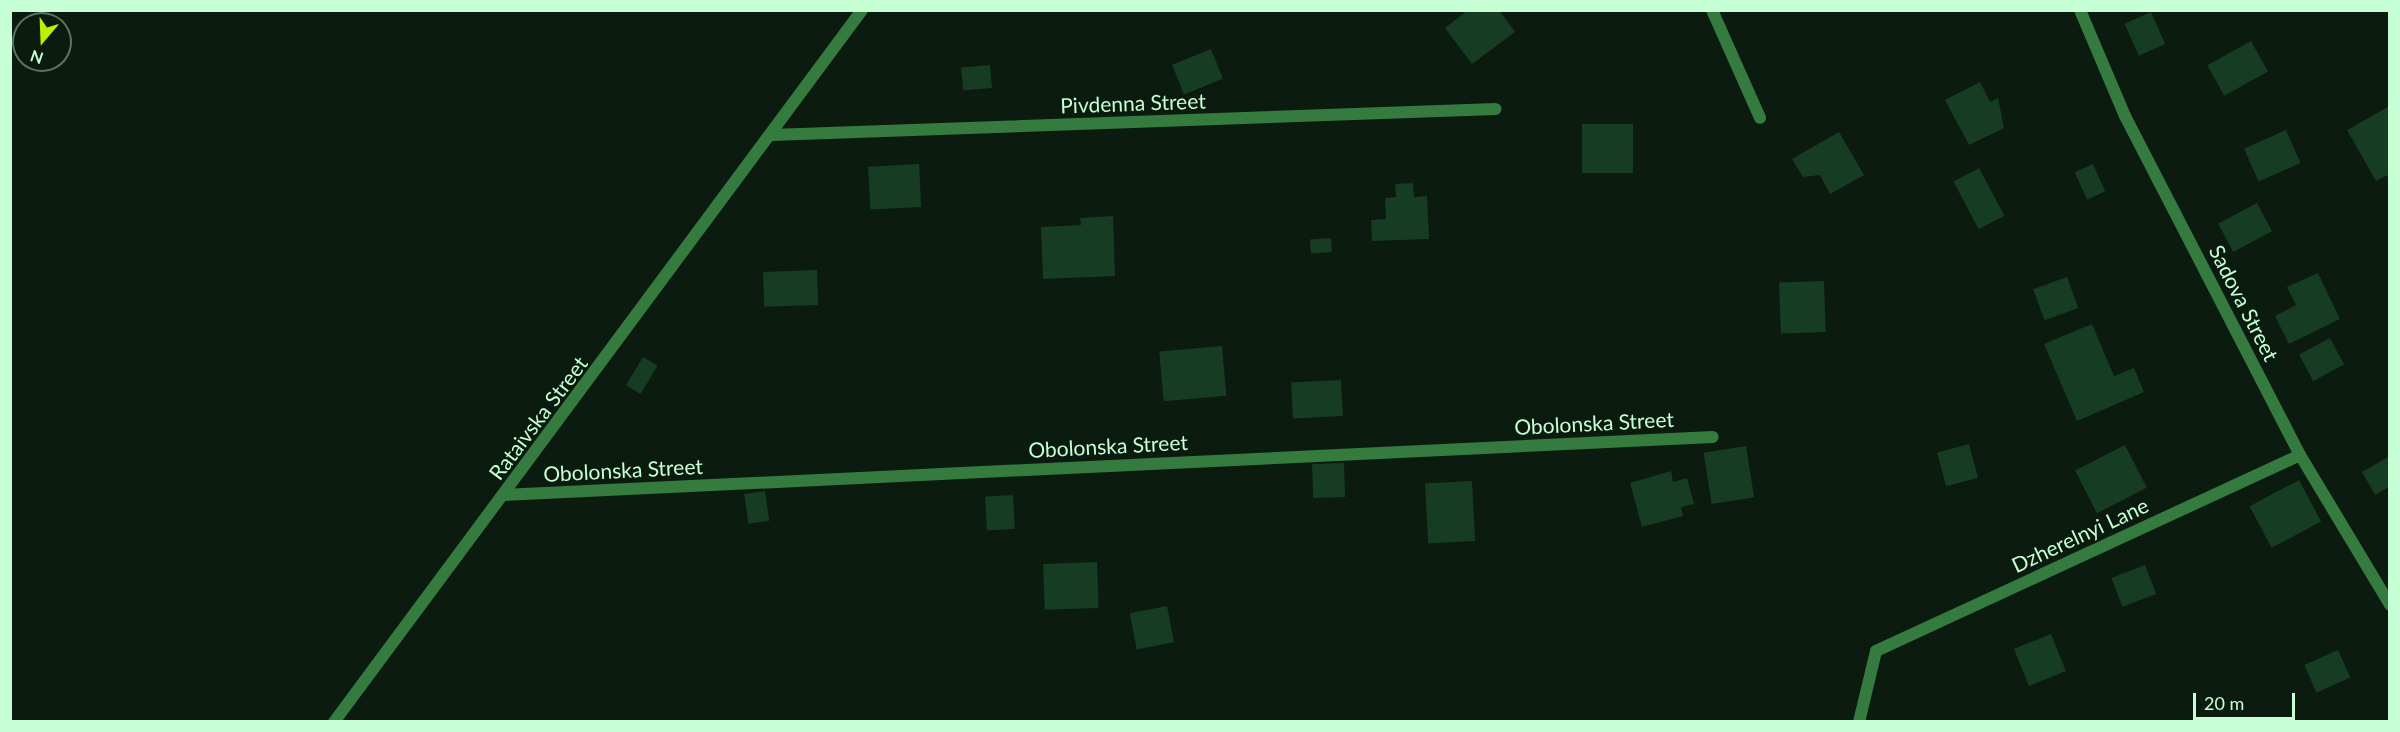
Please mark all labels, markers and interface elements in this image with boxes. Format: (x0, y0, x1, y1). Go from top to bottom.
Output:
north arrow (12, 12, 72, 72)
text: N (28, 47, 46, 69)
street label: Pivdenna Street (1060, 88, 1206, 118)
street label: Sadova Street (2204, 241, 2284, 365)
street label: Rataivska Street (483, 351, 593, 485)
street label: Obolonska Street (1514, 406, 1674, 440)
street label: Obolonska Street (1028, 429, 1188, 463)
street label: Obolonska Street (543, 453, 703, 487)
street label: Dzherelnyi Lane (2008, 492, 2152, 578)
scale bar (2196, 681, 2298, 719)
text: 20 m (2204, 692, 2244, 714)

